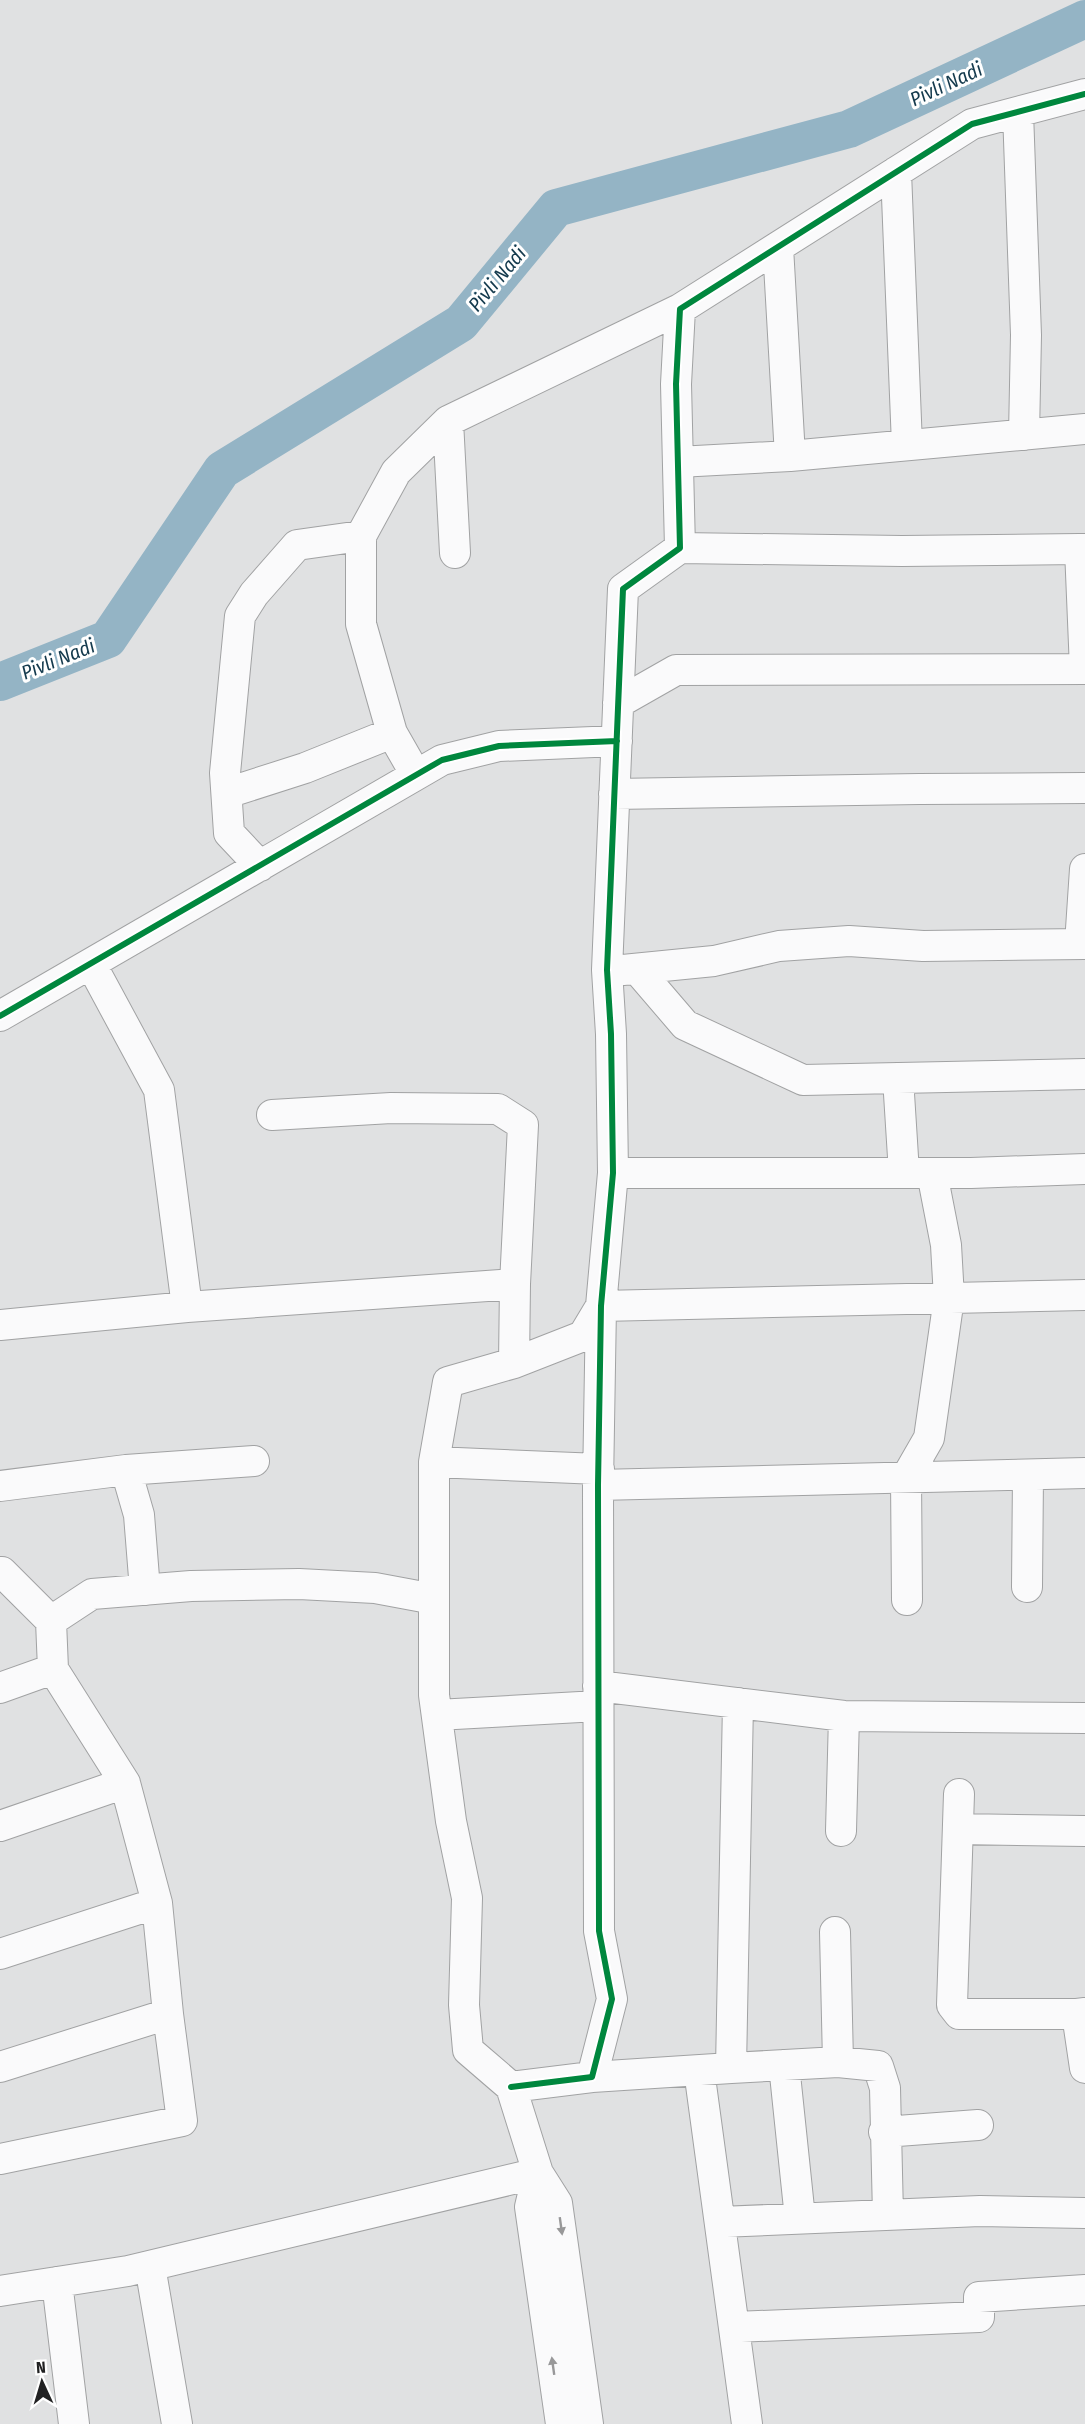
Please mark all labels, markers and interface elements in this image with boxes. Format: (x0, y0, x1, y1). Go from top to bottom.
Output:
water label: Pivli Nadi (906, 57, 986, 111)
water label: Pivli Nadi (463, 242, 531, 316)
water label: Pivli Nadi (18, 633, 98, 685)
one-way arrow (556, 2216, 565, 2235)
north arrow (12, 2352, 72, 2412)
one-way arrow (548, 2356, 557, 2375)
text: N (36, 2358, 46, 2377)

